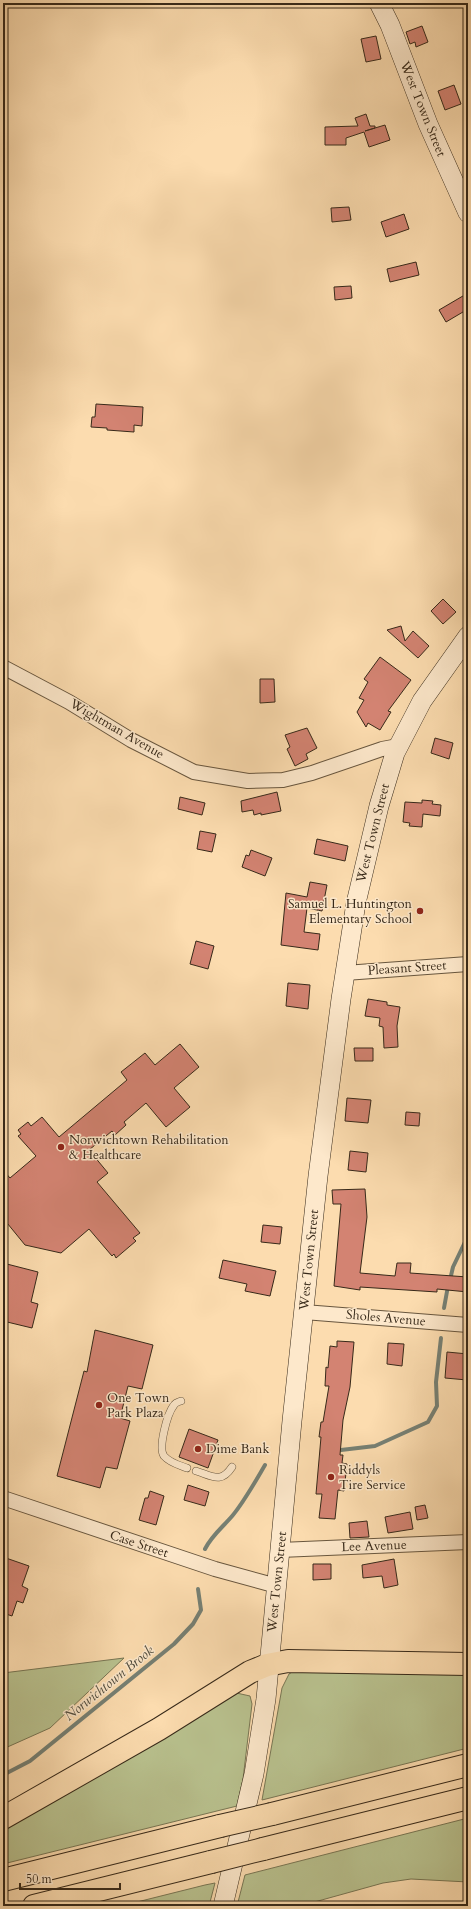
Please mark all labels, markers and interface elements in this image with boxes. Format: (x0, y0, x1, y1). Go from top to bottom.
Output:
street label: West Town Street (395, 58, 450, 159)
street label: Wightman Avenue (66, 694, 168, 763)
street label: West Town Street (352, 782, 394, 885)
place label: Samuel L. Huntington Elementary School (288, 895, 413, 928)
marker: Samuel L. Huntington Elementary School (415, 906, 425, 916)
street label: Pleasant Street (367, 956, 447, 980)
place label: Norwichtown Rehabilitation & Healthcare (69, 1131, 229, 1164)
marker: Norwichtown Rehabilitation & Healthcare (56, 1142, 66, 1152)
street label: West Town Street (295, 1209, 323, 1312)
street label: Sholes Avenue (345, 1306, 427, 1330)
place label: One Town Park Plaza (107, 1389, 170, 1422)
marker: One Town Park Plaza (94, 1400, 104, 1410)
place label: Dime Bank (206, 1440, 269, 1458)
marker: Dime Bank (193, 1444, 203, 1454)
place label: Riddyls Tire Service (339, 1461, 406, 1494)
marker: Riddyls Tire Service (326, 1472, 336, 1482)
street label: Case Street (107, 1526, 171, 1562)
street label: West Town Street (263, 1531, 291, 1634)
street label: Lee Avenue (341, 1536, 407, 1556)
water label: Norwichtown Brook (60, 1641, 158, 1725)
scale bar (20, 1865, 120, 1891)
text: 50 m (26, 1871, 53, 1887)

